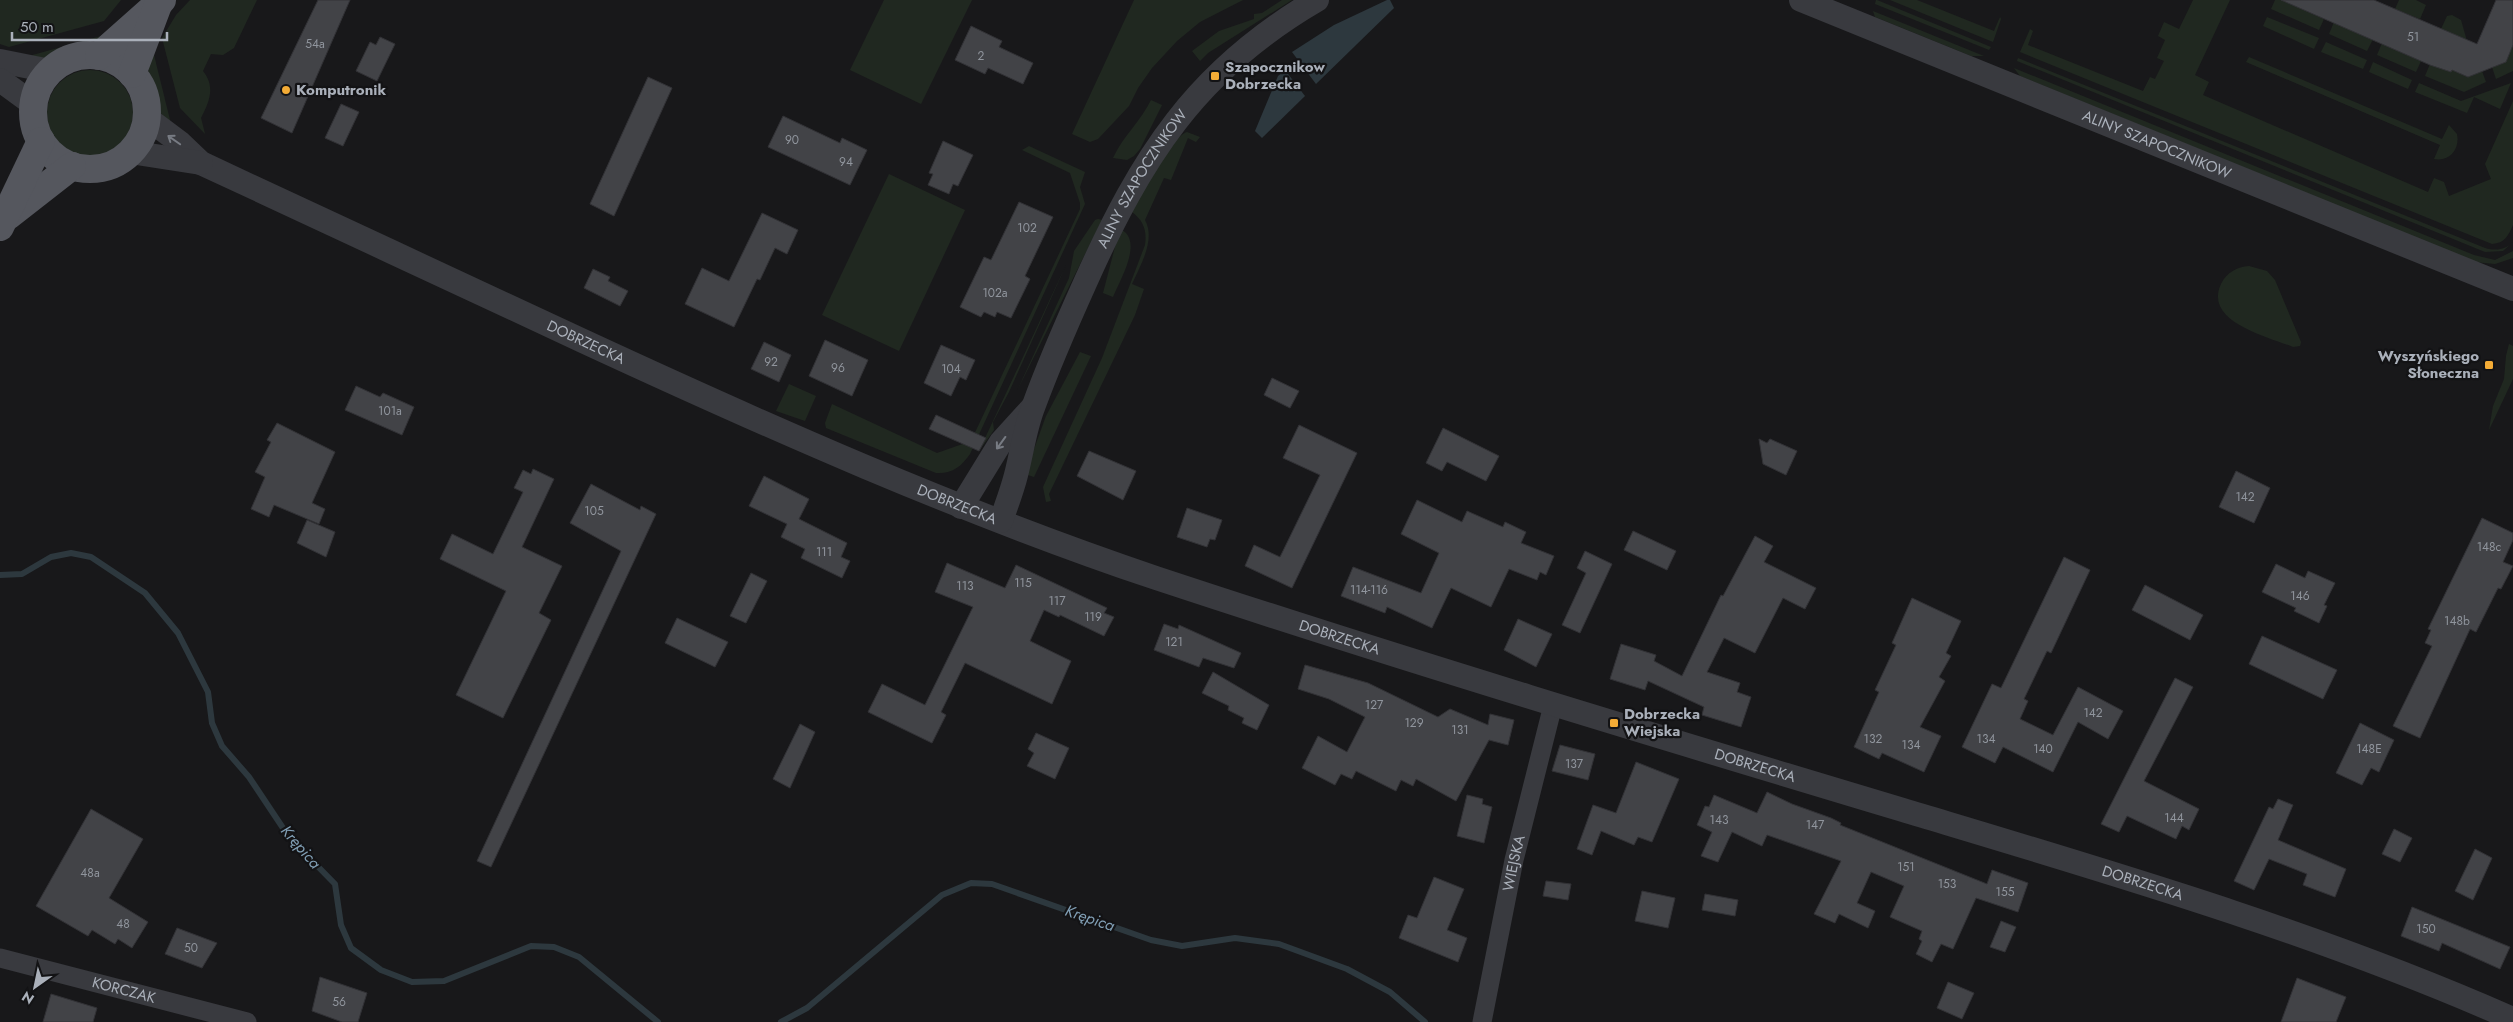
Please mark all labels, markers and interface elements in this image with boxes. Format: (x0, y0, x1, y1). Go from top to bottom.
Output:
scale bar (12, 10, 168, 42)
text: 50 m (20, 16, 54, 38)
house number: 51 (2407, 28, 2419, 46)
house number: 54a (305, 35, 325, 53)
house number: 2 (978, 47, 985, 65)
place label: Szapocznikow Dobrzecka (1225, 56, 1325, 95)
marker: Szapocznikow Dobrzecka (1209, 70, 1221, 82)
place label: Komputronik (296, 79, 386, 101)
marker: Komputronik (280, 84, 292, 96)
street label: ALINY SZAPOCZNIKOW (2079, 104, 2235, 185)
street label: ALINY SZAPOCZNIKOW (1092, 105, 1193, 252)
house number: 90 (785, 131, 799, 149)
one-way arrow (168, 135, 182, 145)
house number: 94 (839, 153, 853, 171)
house number: 102 (1017, 219, 1037, 237)
house number: 102a (982, 284, 1008, 302)
street label: DOBRZECKA (543, 315, 629, 370)
place label: Wyszyńskiego Słoneczna (2378, 345, 2479, 384)
house number: 92 (764, 353, 778, 371)
house number: 96 (831, 359, 845, 377)
marker: Wyszyńskiego Słoneczna (2483, 359, 2495, 371)
house number: 104 (941, 360, 961, 378)
house number: 101a (378, 402, 402, 420)
one-way arrow (995, 436, 1006, 449)
street label: DOBRZECKA (914, 479, 1000, 530)
house number: 142 (2235, 488, 2255, 506)
house number: 105 (584, 502, 604, 520)
house number: 148c (2477, 538, 2502, 556)
house number: 111 (816, 543, 832, 561)
house number: 115 (1014, 574, 1032, 592)
house number: 113 (956, 577, 974, 595)
house number: 114-116 (1350, 581, 1388, 599)
house number: 146 (2290, 587, 2310, 605)
house number: 117 (1048, 592, 1066, 610)
house number: 119 (1084, 608, 1102, 626)
house number: 148b (2444, 612, 2470, 630)
street label: DOBRZECKA (1296, 614, 1383, 661)
house number: 121 (1165, 633, 1183, 651)
house number: 127 (1365, 696, 1384, 714)
place label: Dobrzecka Wiejska (1624, 703, 1700, 742)
house number: 142 (2083, 704, 2103, 722)
house number: 129 (1404, 714, 1424, 732)
marker: Dobrzecka Wiejska (1608, 717, 1620, 729)
house number: 131 (1451, 721, 1469, 739)
house number: 132 (1864, 730, 1883, 748)
house number: 134 (1977, 730, 1995, 748)
house number: 134 (1902, 736, 1920, 754)
house number: 140 (2033, 740, 2053, 758)
house number: 148E (2356, 740, 2382, 758)
street label: DOBRZECKA (1712, 743, 1799, 788)
house number: 137 (1565, 755, 1584, 773)
house number: 144 (2164, 809, 2184, 827)
house number: 143 (1710, 811, 1729, 829)
house number: 147 (1806, 816, 1825, 834)
water label: Krępica (276, 820, 327, 874)
street label: WIEJSKA (1497, 833, 1531, 893)
house number: 151 (1897, 858, 1915, 876)
street label: DOBRZECKA (2099, 860, 2186, 906)
house number: 48a (80, 864, 100, 882)
house number: 153 (1938, 875, 1957, 893)
house number: 155 (1996, 883, 2015, 901)
water label: Krępica (1062, 899, 1118, 937)
house number: 48 (116, 915, 130, 933)
house number: 150 (2416, 920, 2436, 938)
house number: 50 (184, 939, 198, 957)
north arrow (10, 962, 60, 1012)
street label: KORCZAK (90, 971, 158, 1009)
text: N (18, 986, 38, 1009)
house number: 56 (332, 993, 346, 1011)

